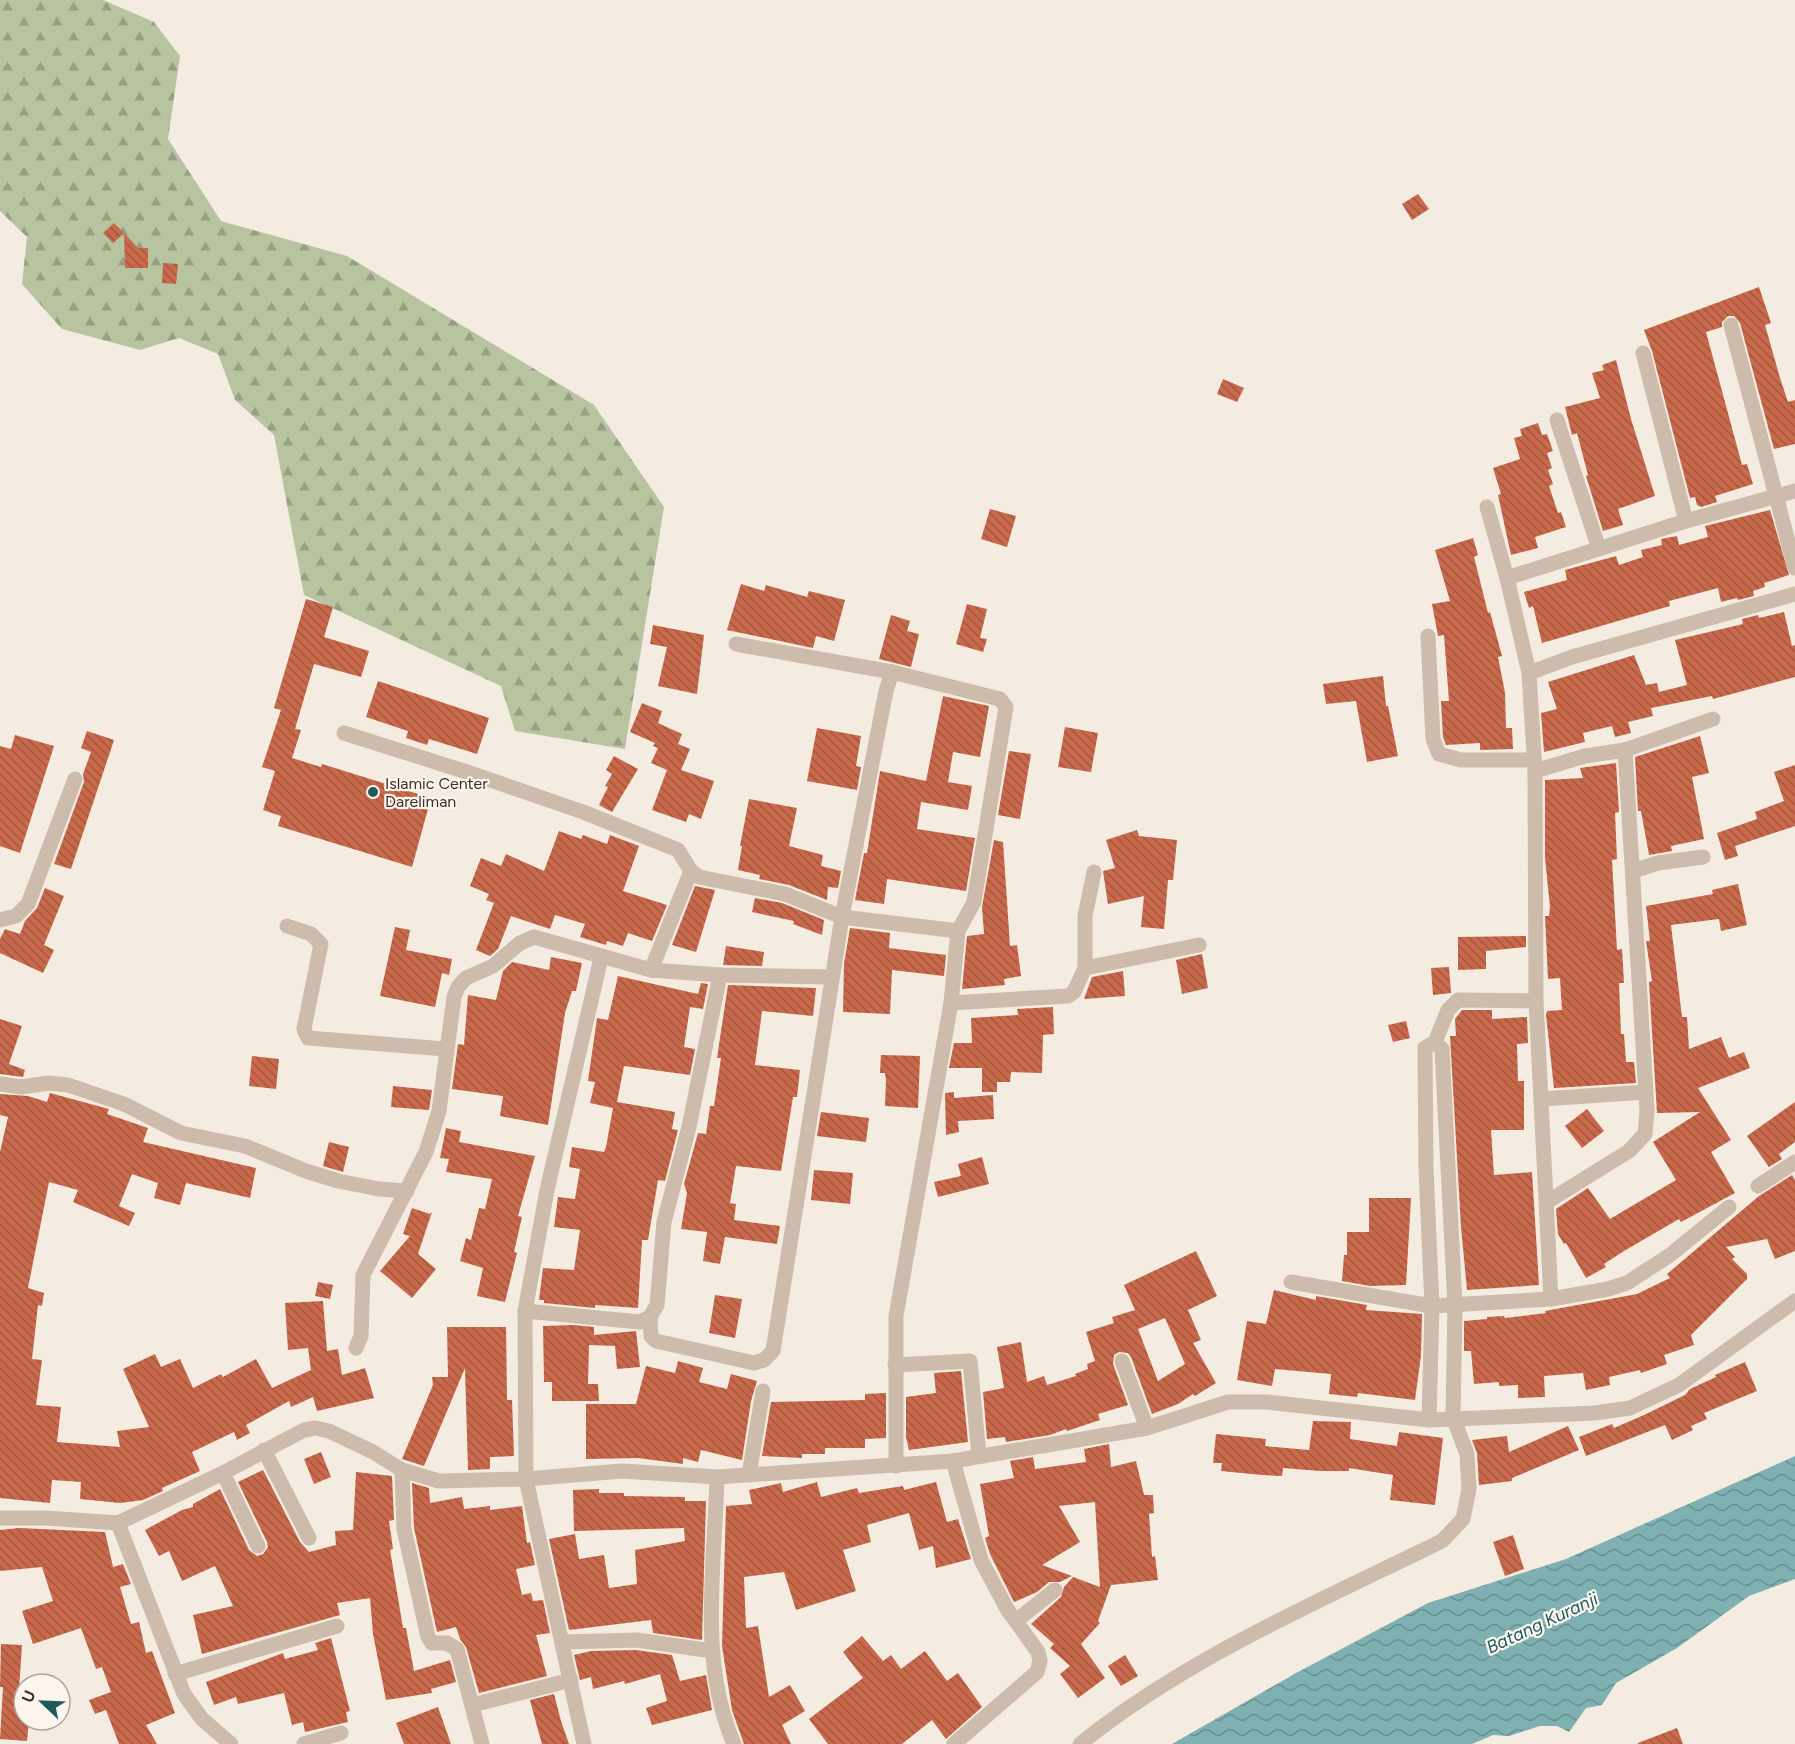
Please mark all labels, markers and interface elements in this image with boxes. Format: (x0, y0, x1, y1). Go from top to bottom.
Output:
place label: Islamic Center Dareliman (385, 774, 488, 811)
marker: Islamic Center Dareliman (366, 785, 380, 799)
water label: Batang Kuranji (1483, 1587, 1602, 1658)
north arrow (12, 1672, 72, 1732)
text: U (18, 1687, 40, 1705)

